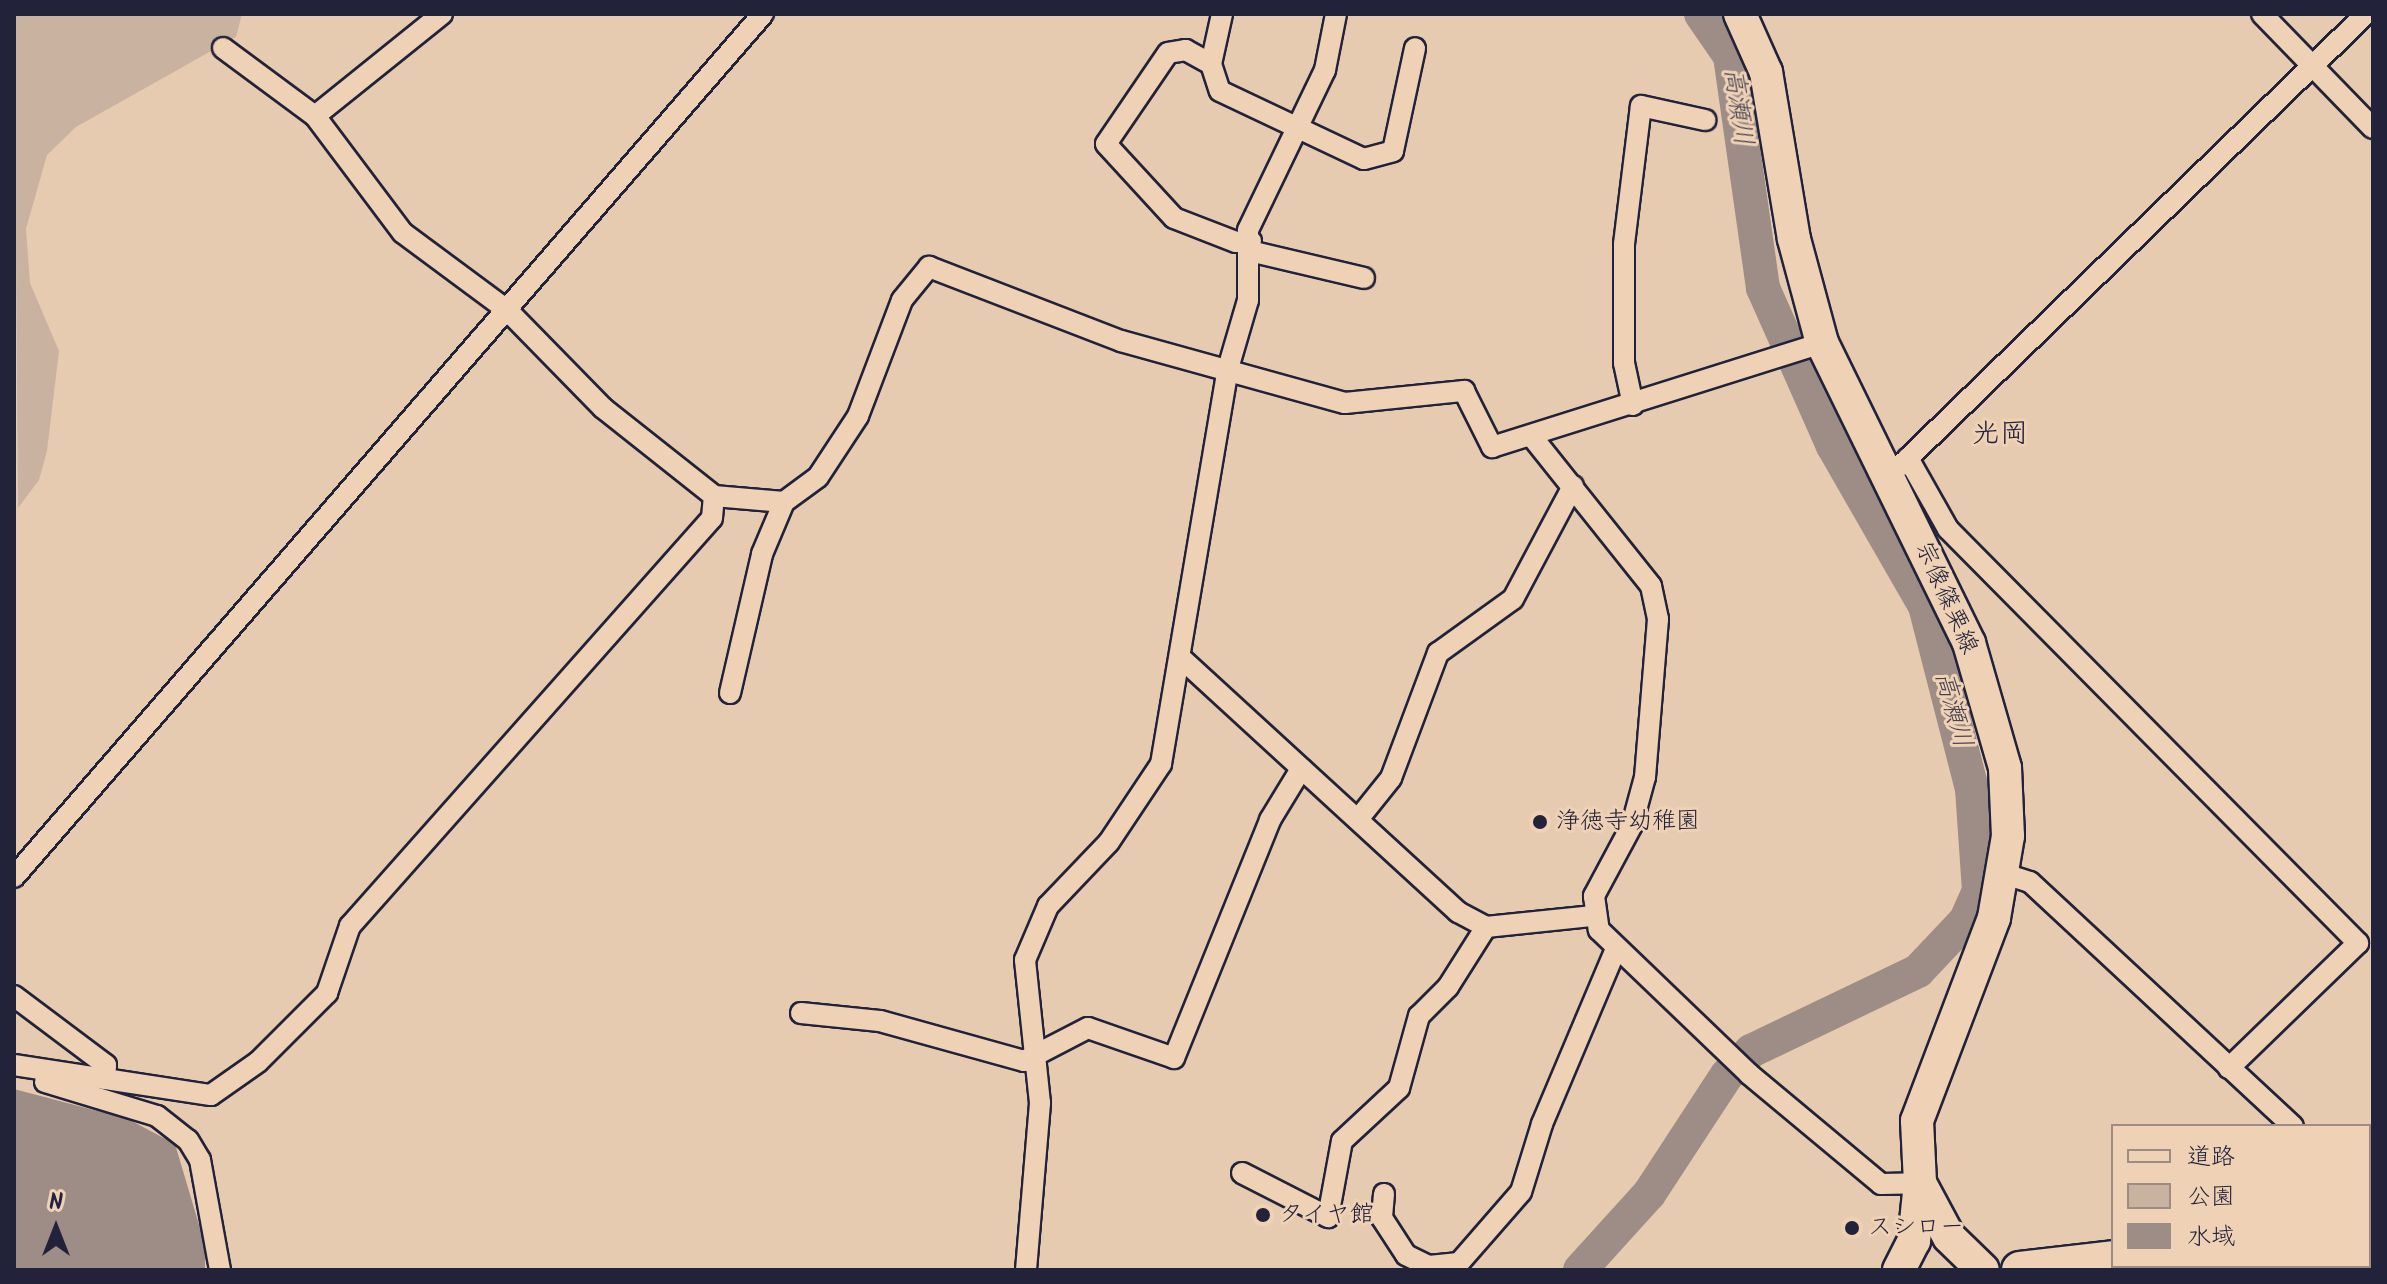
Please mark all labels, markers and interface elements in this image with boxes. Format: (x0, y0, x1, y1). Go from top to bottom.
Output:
water label: 高瀬川 (1716, 66, 1758, 148)
district label: 光岡 (1972, 418, 2028, 452)
street label: 宗像篠栗線 (1908, 537, 1984, 659)
water label: 高瀬川 (1927, 668, 1977, 752)
place label: 浄徳寺幼稚園 (1556, 808, 1700, 836)
marker: 浄徳寺幼稚園 (1531, 813, 1549, 831)
legend (2111, 1124, 2371, 1268)
text: 道路 (2187, 1138, 2235, 1177)
text: 公園 (2187, 1178, 2235, 1217)
text: N (49, 1186, 63, 1221)
north arrow (16, 1188, 96, 1268)
place label: タイヤ館 (1279, 1201, 1375, 1229)
marker: タイヤ館 (1254, 1206, 1272, 1224)
place label: スシロー (1868, 1214, 1964, 1242)
text: 水域 (2187, 1218, 2235, 1257)
marker: スシロー (1843, 1219, 1861, 1237)

